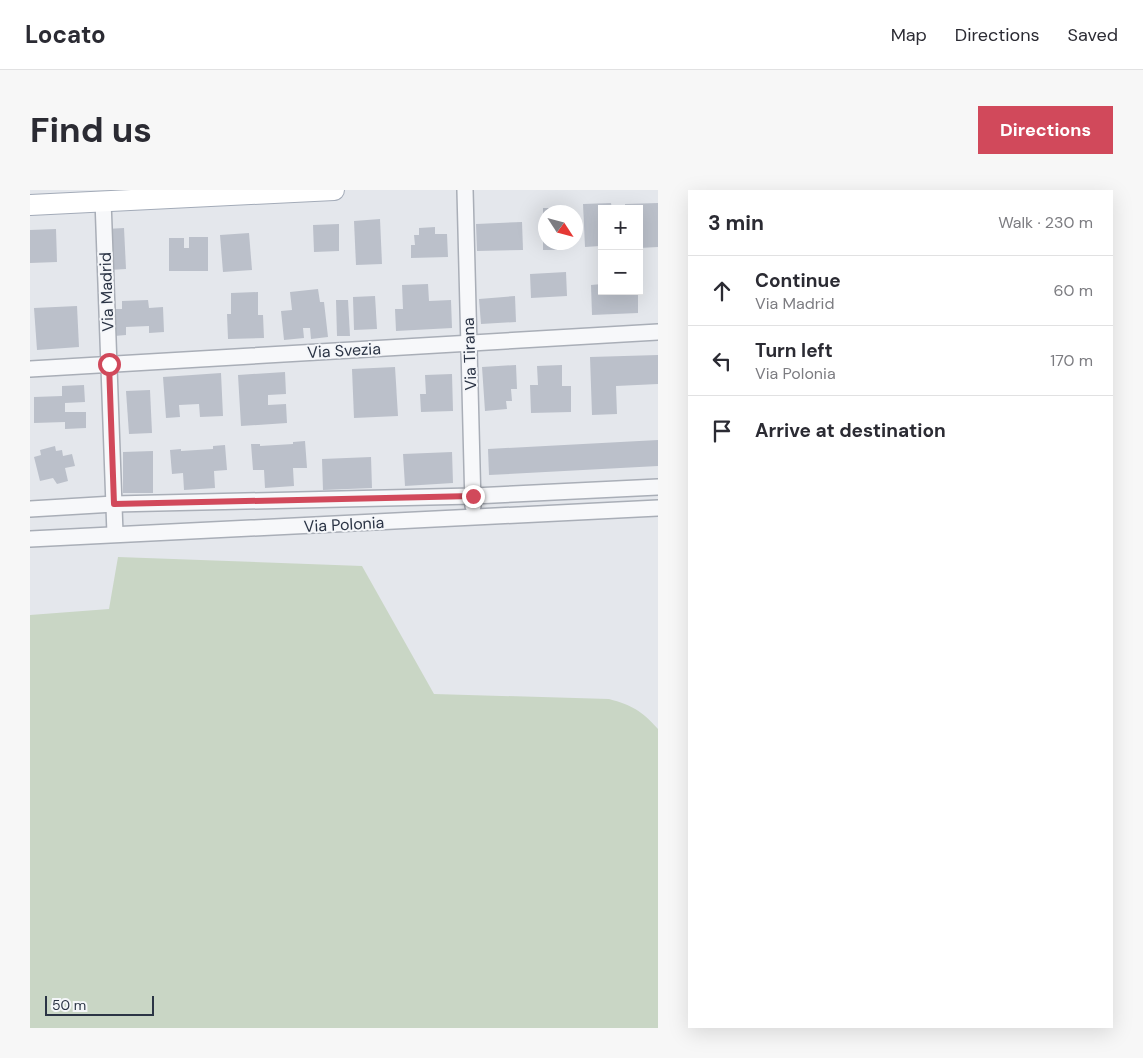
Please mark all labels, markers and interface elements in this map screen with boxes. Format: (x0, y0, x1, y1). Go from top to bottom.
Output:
text: Locato (25, 19, 106, 50)
text: Map (891, 23, 927, 47)
text: Directions (955, 23, 1040, 47)
text: Saved (1068, 23, 1118, 47)
button: Directions (978, 106, 1113, 154)
text: Find us (30, 107, 152, 153)
north arrow (538, 205, 583, 250)
map controls (598, 205, 643, 295)
button: + (598, 205, 643, 250)
text: 3 min (708, 209, 764, 237)
text: Walk · 230 m (998, 212, 1093, 233)
button: − (598, 250, 643, 295)
street label: Via Madrid (95, 252, 118, 332)
text: Continue (755, 268, 841, 293)
icon: ahead (708, 277, 736, 305)
text: 60 m (1053, 280, 1093, 301)
text: Via Madrid (755, 293, 835, 314)
street label: Via Tirana (458, 317, 481, 391)
street label: Via Svezia (307, 338, 381, 363)
text: Turn left (755, 338, 833, 363)
icon: left (708, 347, 736, 375)
text: 170 m (1050, 350, 1093, 371)
route start (98, 353, 121, 376)
text: Via Polonia (755, 363, 836, 384)
icon: arrive (708, 417, 736, 445)
text: Arrive at destination (755, 418, 946, 443)
route end (462, 485, 485, 508)
street label: Via Polonia (303, 512, 385, 537)
scale bar (45, 993, 154, 1016)
text: 50 m (52, 996, 86, 1014)

